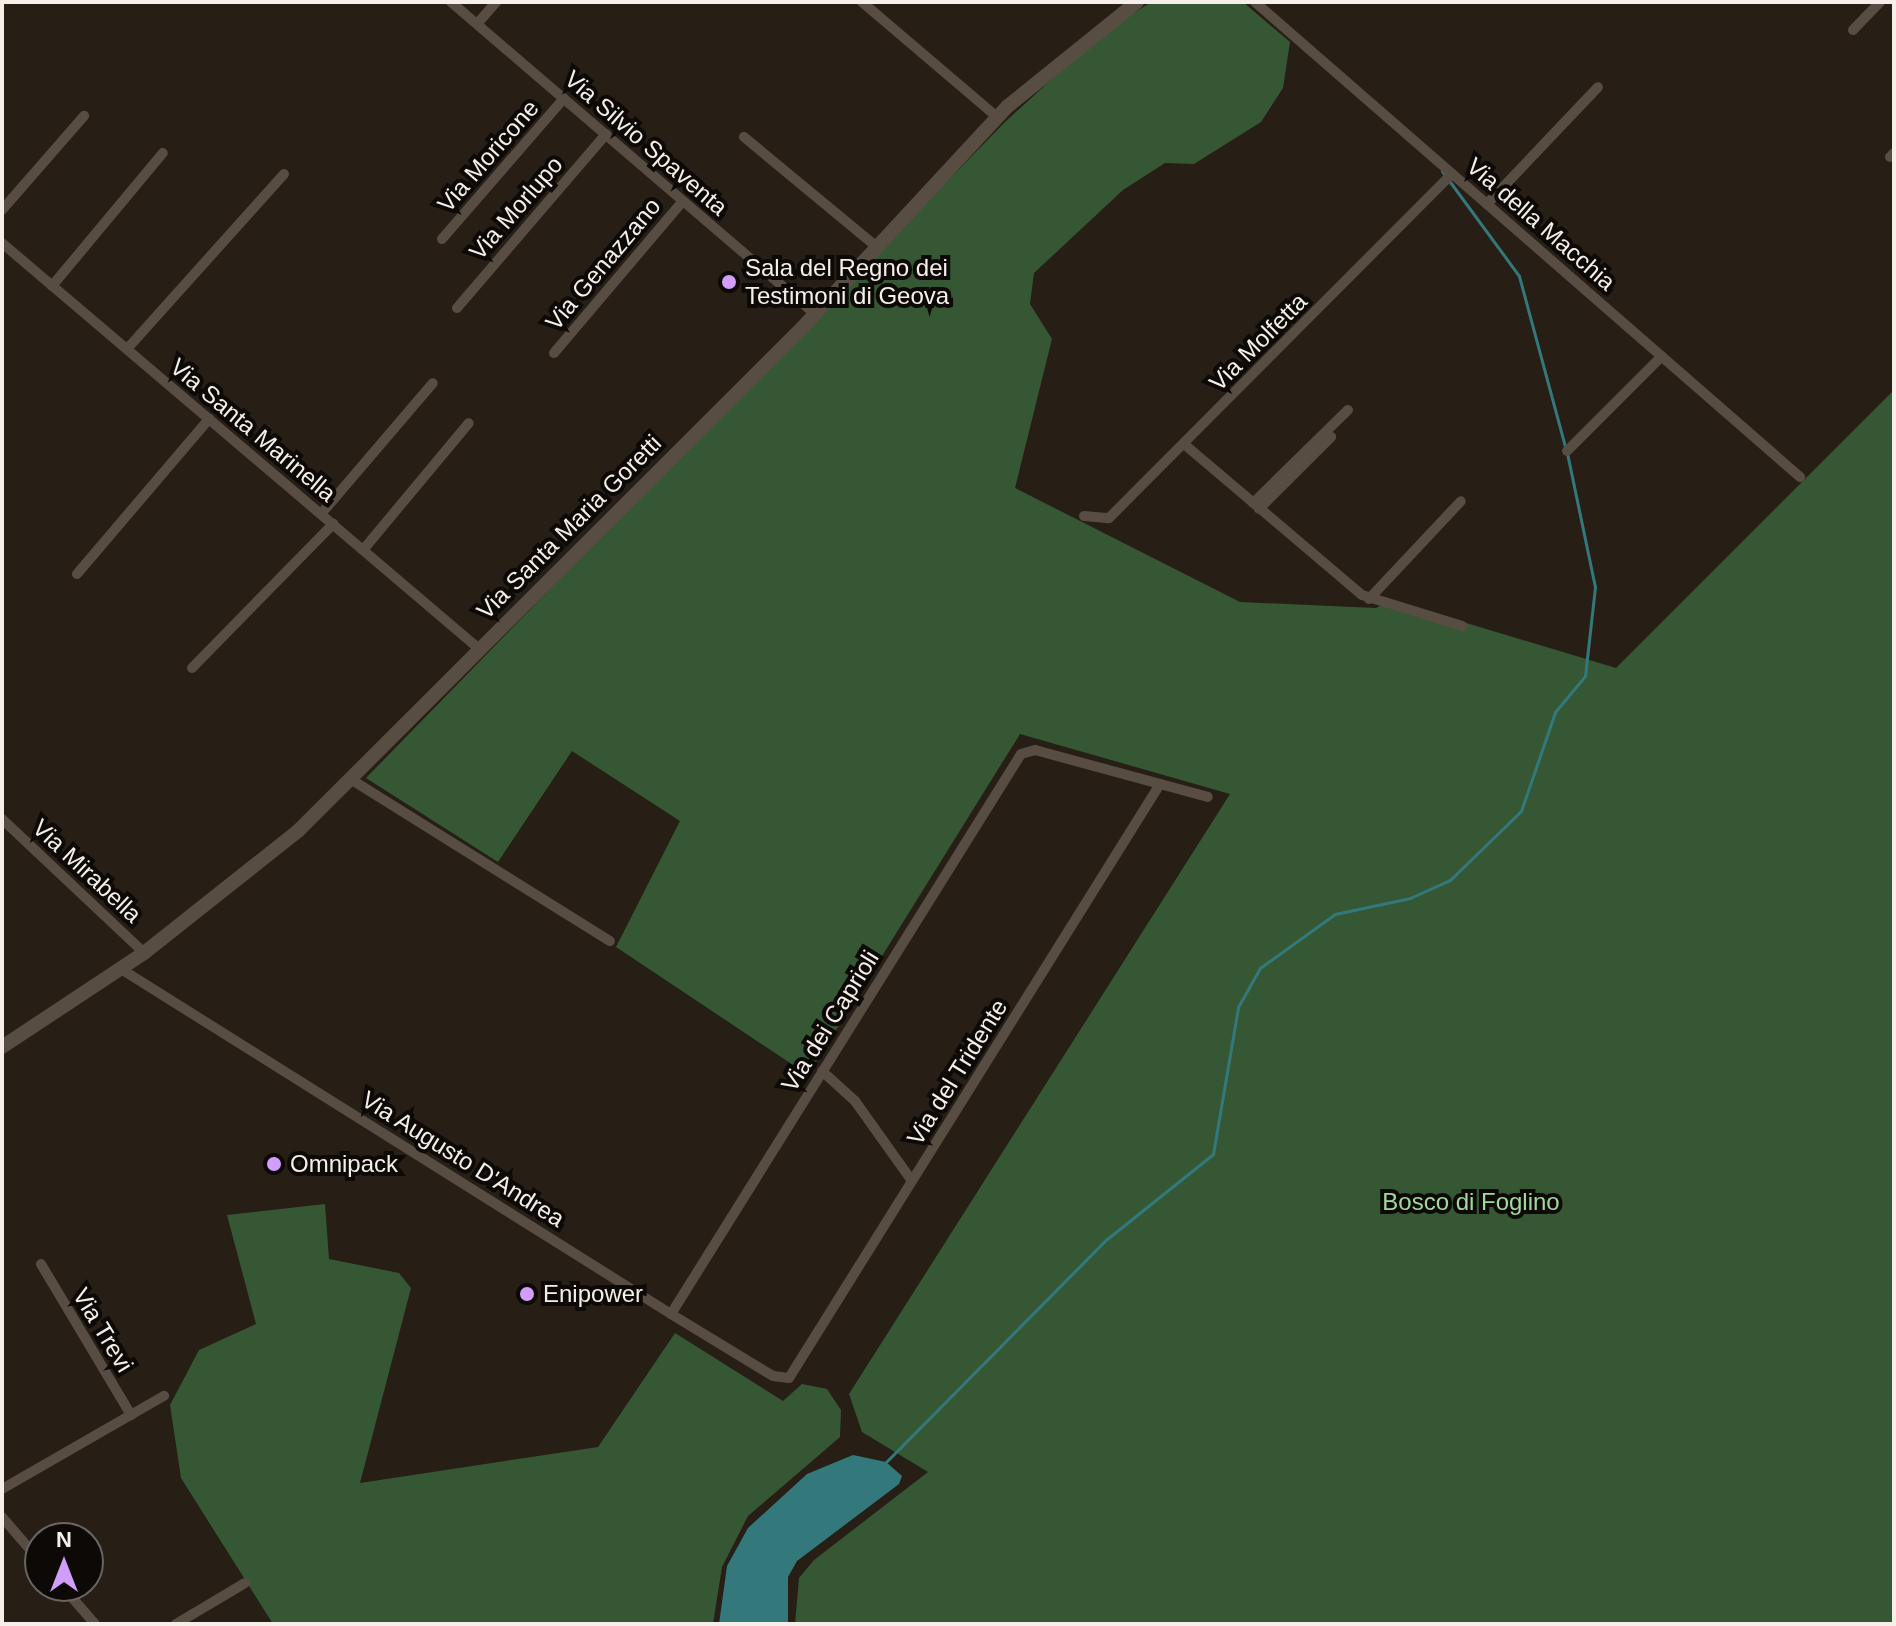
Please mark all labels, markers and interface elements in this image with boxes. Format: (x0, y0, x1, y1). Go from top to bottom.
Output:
street label: Via Silvio Spaventa (559, 64, 733, 222)
street label: Via Moricone (431, 94, 545, 218)
street label: Via Morlupo (463, 150, 569, 266)
street label: Via della Macchia (1461, 152, 1621, 296)
street label: Via Genazzano (539, 192, 667, 336)
place label: Sala del Regno dei Testimoni di Geova (745, 254, 949, 310)
marker: Sala del Regno dei Testimoni di Geova (720, 273, 738, 291)
street label: Via Molfetta (1203, 287, 1313, 397)
street label: Via Santa Marinella (164, 352, 342, 508)
street label: Via Santa Maria Goretti (471, 429, 667, 625)
street label: Via Mirabella (27, 813, 147, 929)
street label: Via dei Caprioli (775, 945, 885, 1097)
street label: Via del Tridente (901, 994, 1013, 1150)
street label: Via Augusto D'Andrea (356, 1085, 570, 1233)
place label: Omnipack (290, 1150, 398, 1178)
marker: Omnipack (265, 1155, 283, 1173)
park label: Bosco di Foglino (1382, 1188, 1560, 1216)
place label: Enipower (543, 1280, 643, 1308)
street label: Via Trevi (67, 1283, 139, 1377)
marker: Enipower (518, 1285, 536, 1303)
north arrow (24, 1522, 104, 1602)
text: N (56, 1527, 72, 1552)

